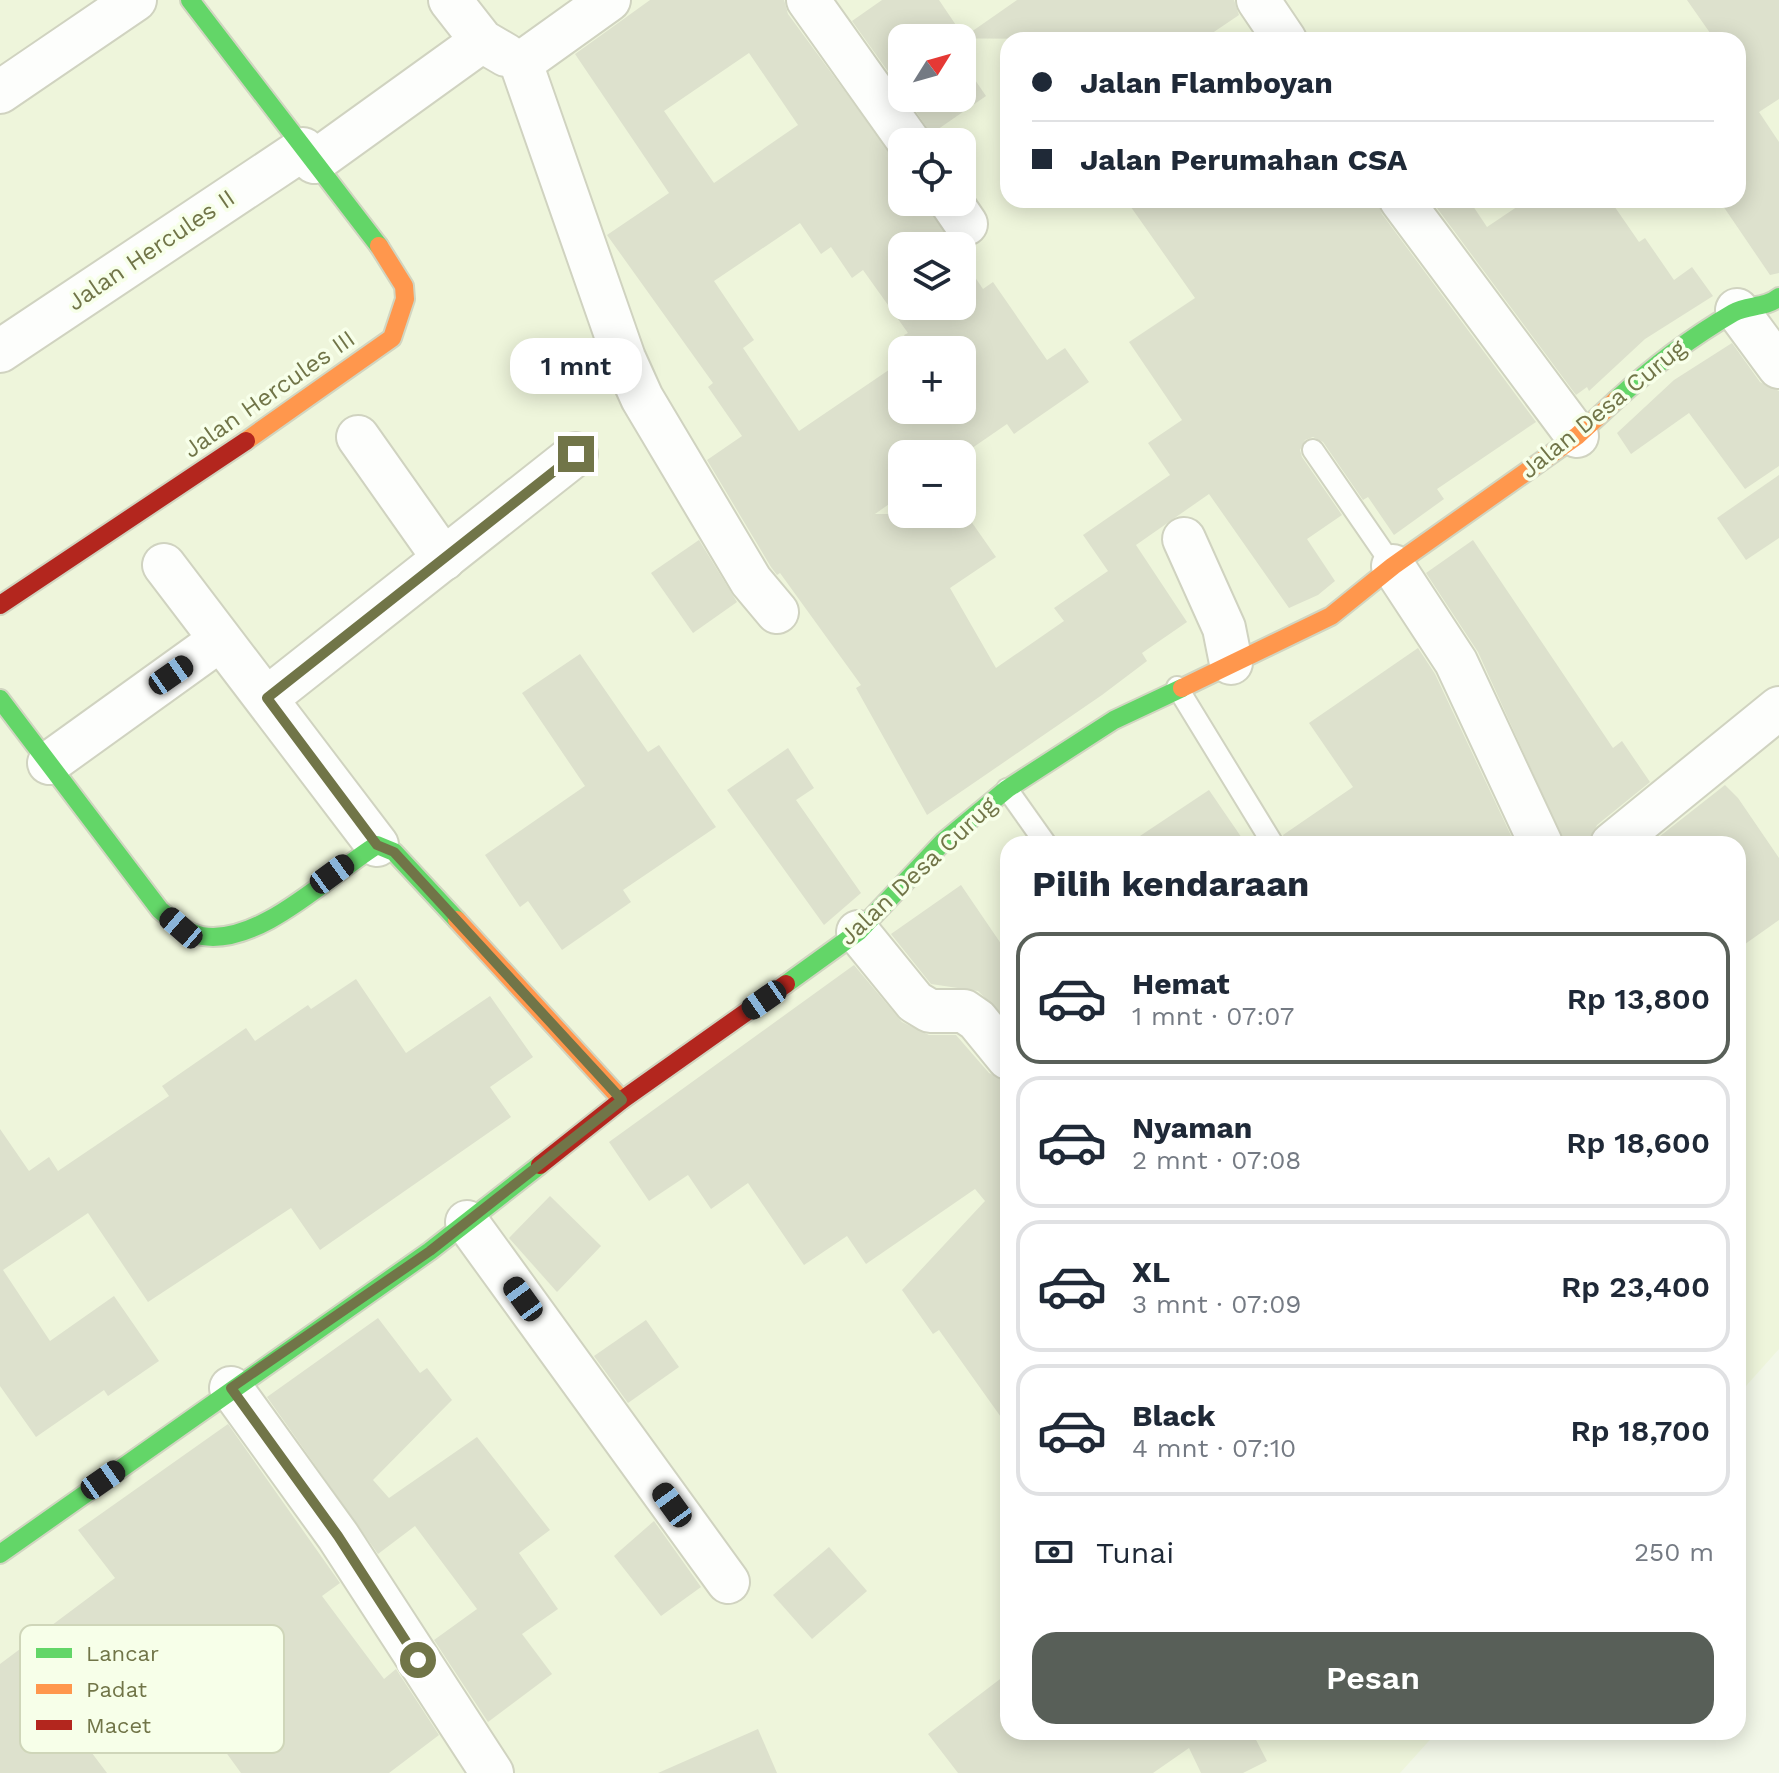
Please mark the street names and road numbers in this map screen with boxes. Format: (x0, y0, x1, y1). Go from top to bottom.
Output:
street label: Jalan Hercules II (62, 184, 240, 316)
street label: Jalan Hercules III (178, 324, 360, 464)
street label: Jalan Desa Curug (1515, 334, 1691, 484)
street label: Jalan Desa Curug (834, 791, 1002, 951)

